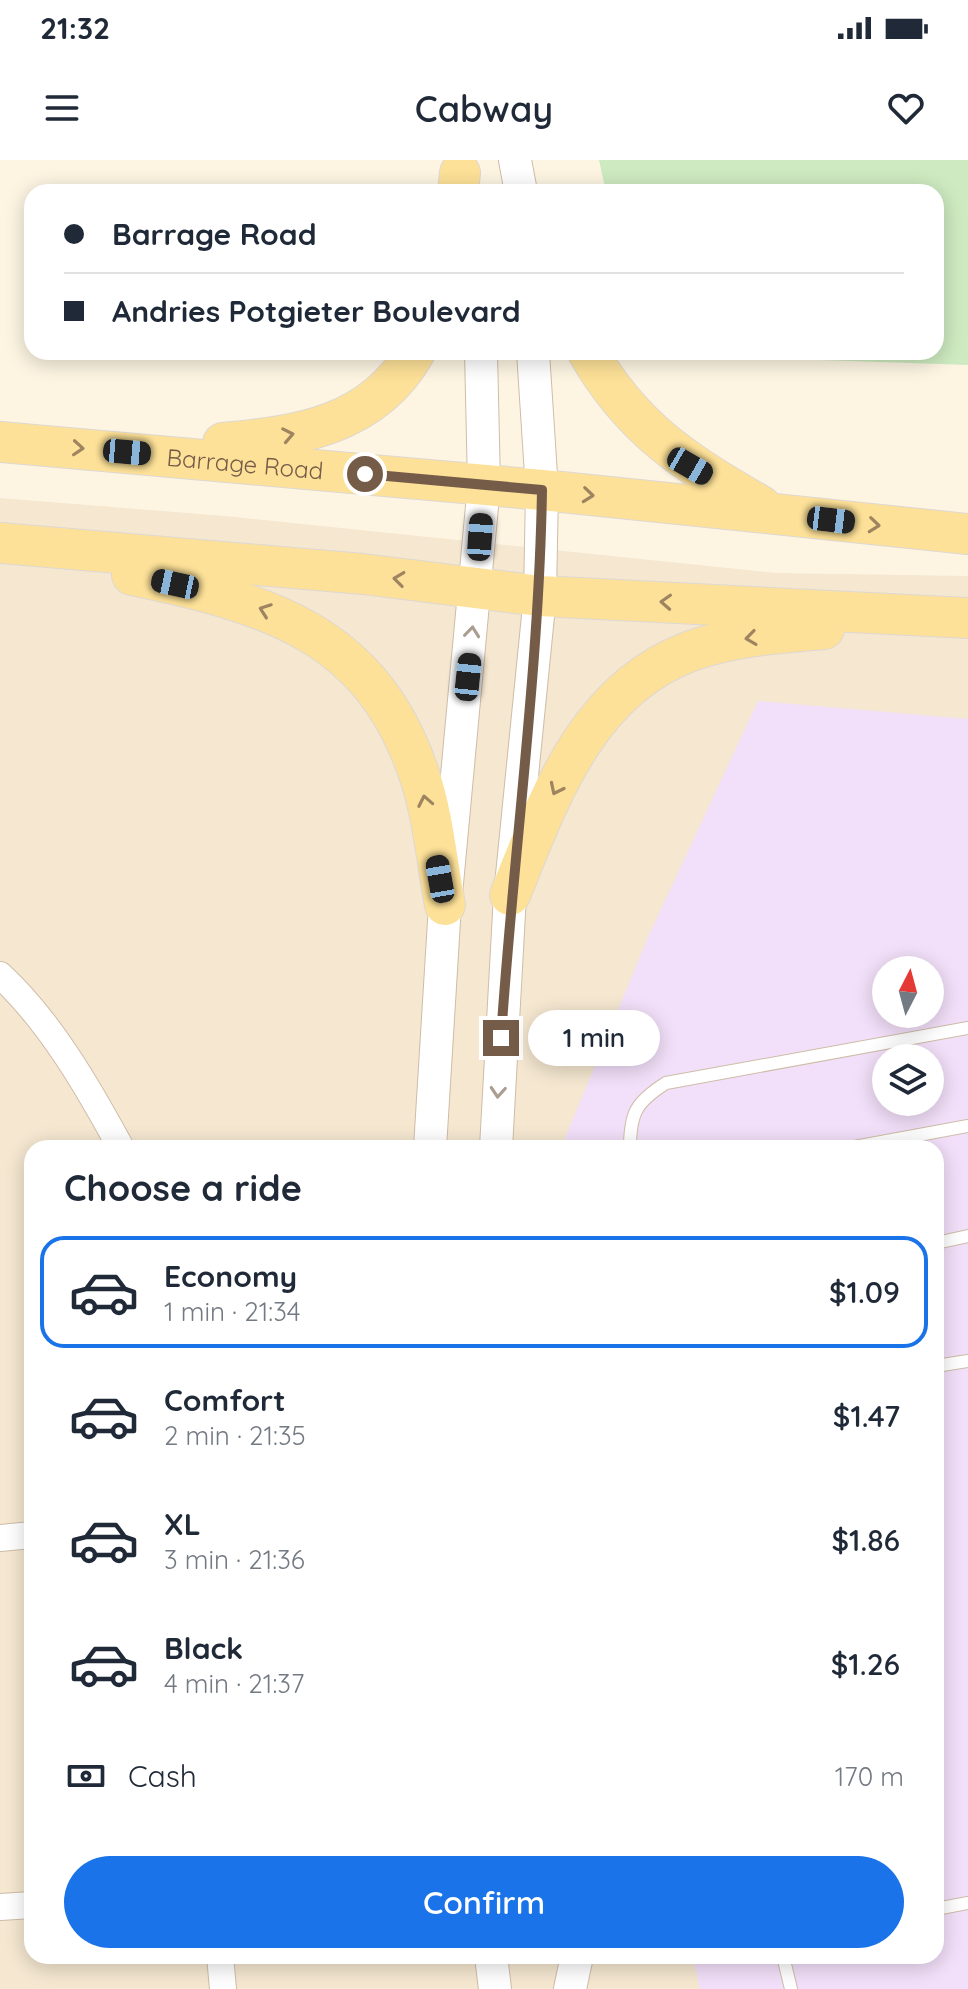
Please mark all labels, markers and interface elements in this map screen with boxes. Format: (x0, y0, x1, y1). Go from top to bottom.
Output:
text: 21:32 (40, 9, 110, 47)
icon: menu (40, 86, 84, 130)
text: Cabway (415, 86, 553, 131)
icon: heart (884, 86, 928, 130)
text: Barrage Road (112, 215, 317, 253)
text: Andries Potgieter Boulevard (112, 292, 520, 330)
one-way arrow (282, 428, 295, 445)
car (102, 438, 152, 466)
one-way arrow (72, 439, 85, 456)
street label: Barrage Road (165, 442, 325, 486)
car (663, 444, 717, 488)
route start (347, 456, 383, 492)
one-way arrow (582, 486, 595, 503)
car (806, 505, 856, 535)
car (466, 512, 494, 562)
one-way arrow (868, 516, 881, 533)
car (149, 567, 201, 601)
one-way arrow (392, 571, 406, 588)
one-way arrow (659, 593, 672, 610)
one-way arrow (259, 604, 273, 620)
one-way arrow (463, 625, 480, 638)
one-way arrow (744, 629, 758, 646)
car (454, 652, 482, 702)
one-way arrow (550, 780, 565, 795)
one-way arrow (417, 794, 434, 808)
car (424, 853, 456, 905)
north arrow (872, 956, 944, 1028)
map controls (872, 956, 944, 1116)
callout: 1 min (529, 1010, 661, 1066)
route end (483, 1020, 519, 1056)
text: 1 min (563, 1021, 625, 1054)
button: layers (872, 1044, 944, 1116)
one-way arrow (490, 1086, 507, 1099)
text: Choose a ride (64, 1165, 302, 1210)
icon: car (68, 1256, 140, 1328)
text: Economy (164, 1257, 297, 1295)
text: $1.09 (829, 1273, 900, 1311)
text: 1 min · 21:34 (164, 1295, 301, 1328)
icon: car (68, 1380, 140, 1452)
text: Comfort (164, 1381, 285, 1419)
text: $1.47 (833, 1397, 900, 1435)
text: 2 min · 21:35 (164, 1419, 306, 1452)
icon: car (68, 1504, 140, 1576)
text: XL (164, 1505, 201, 1543)
text: $1.86 (831, 1521, 900, 1559)
text: 3 min · 21:36 (164, 1543, 305, 1576)
icon: car (68, 1628, 140, 1700)
text: Black (164, 1629, 243, 1667)
text: $1.26 (831, 1645, 900, 1683)
text: 4 min · 21:37 (164, 1667, 304, 1700)
icon: cash (64, 1754, 108, 1798)
text: Cash (128, 1757, 197, 1795)
text: 170 m (835, 1760, 904, 1793)
button: Confirm (64, 1856, 904, 1948)

